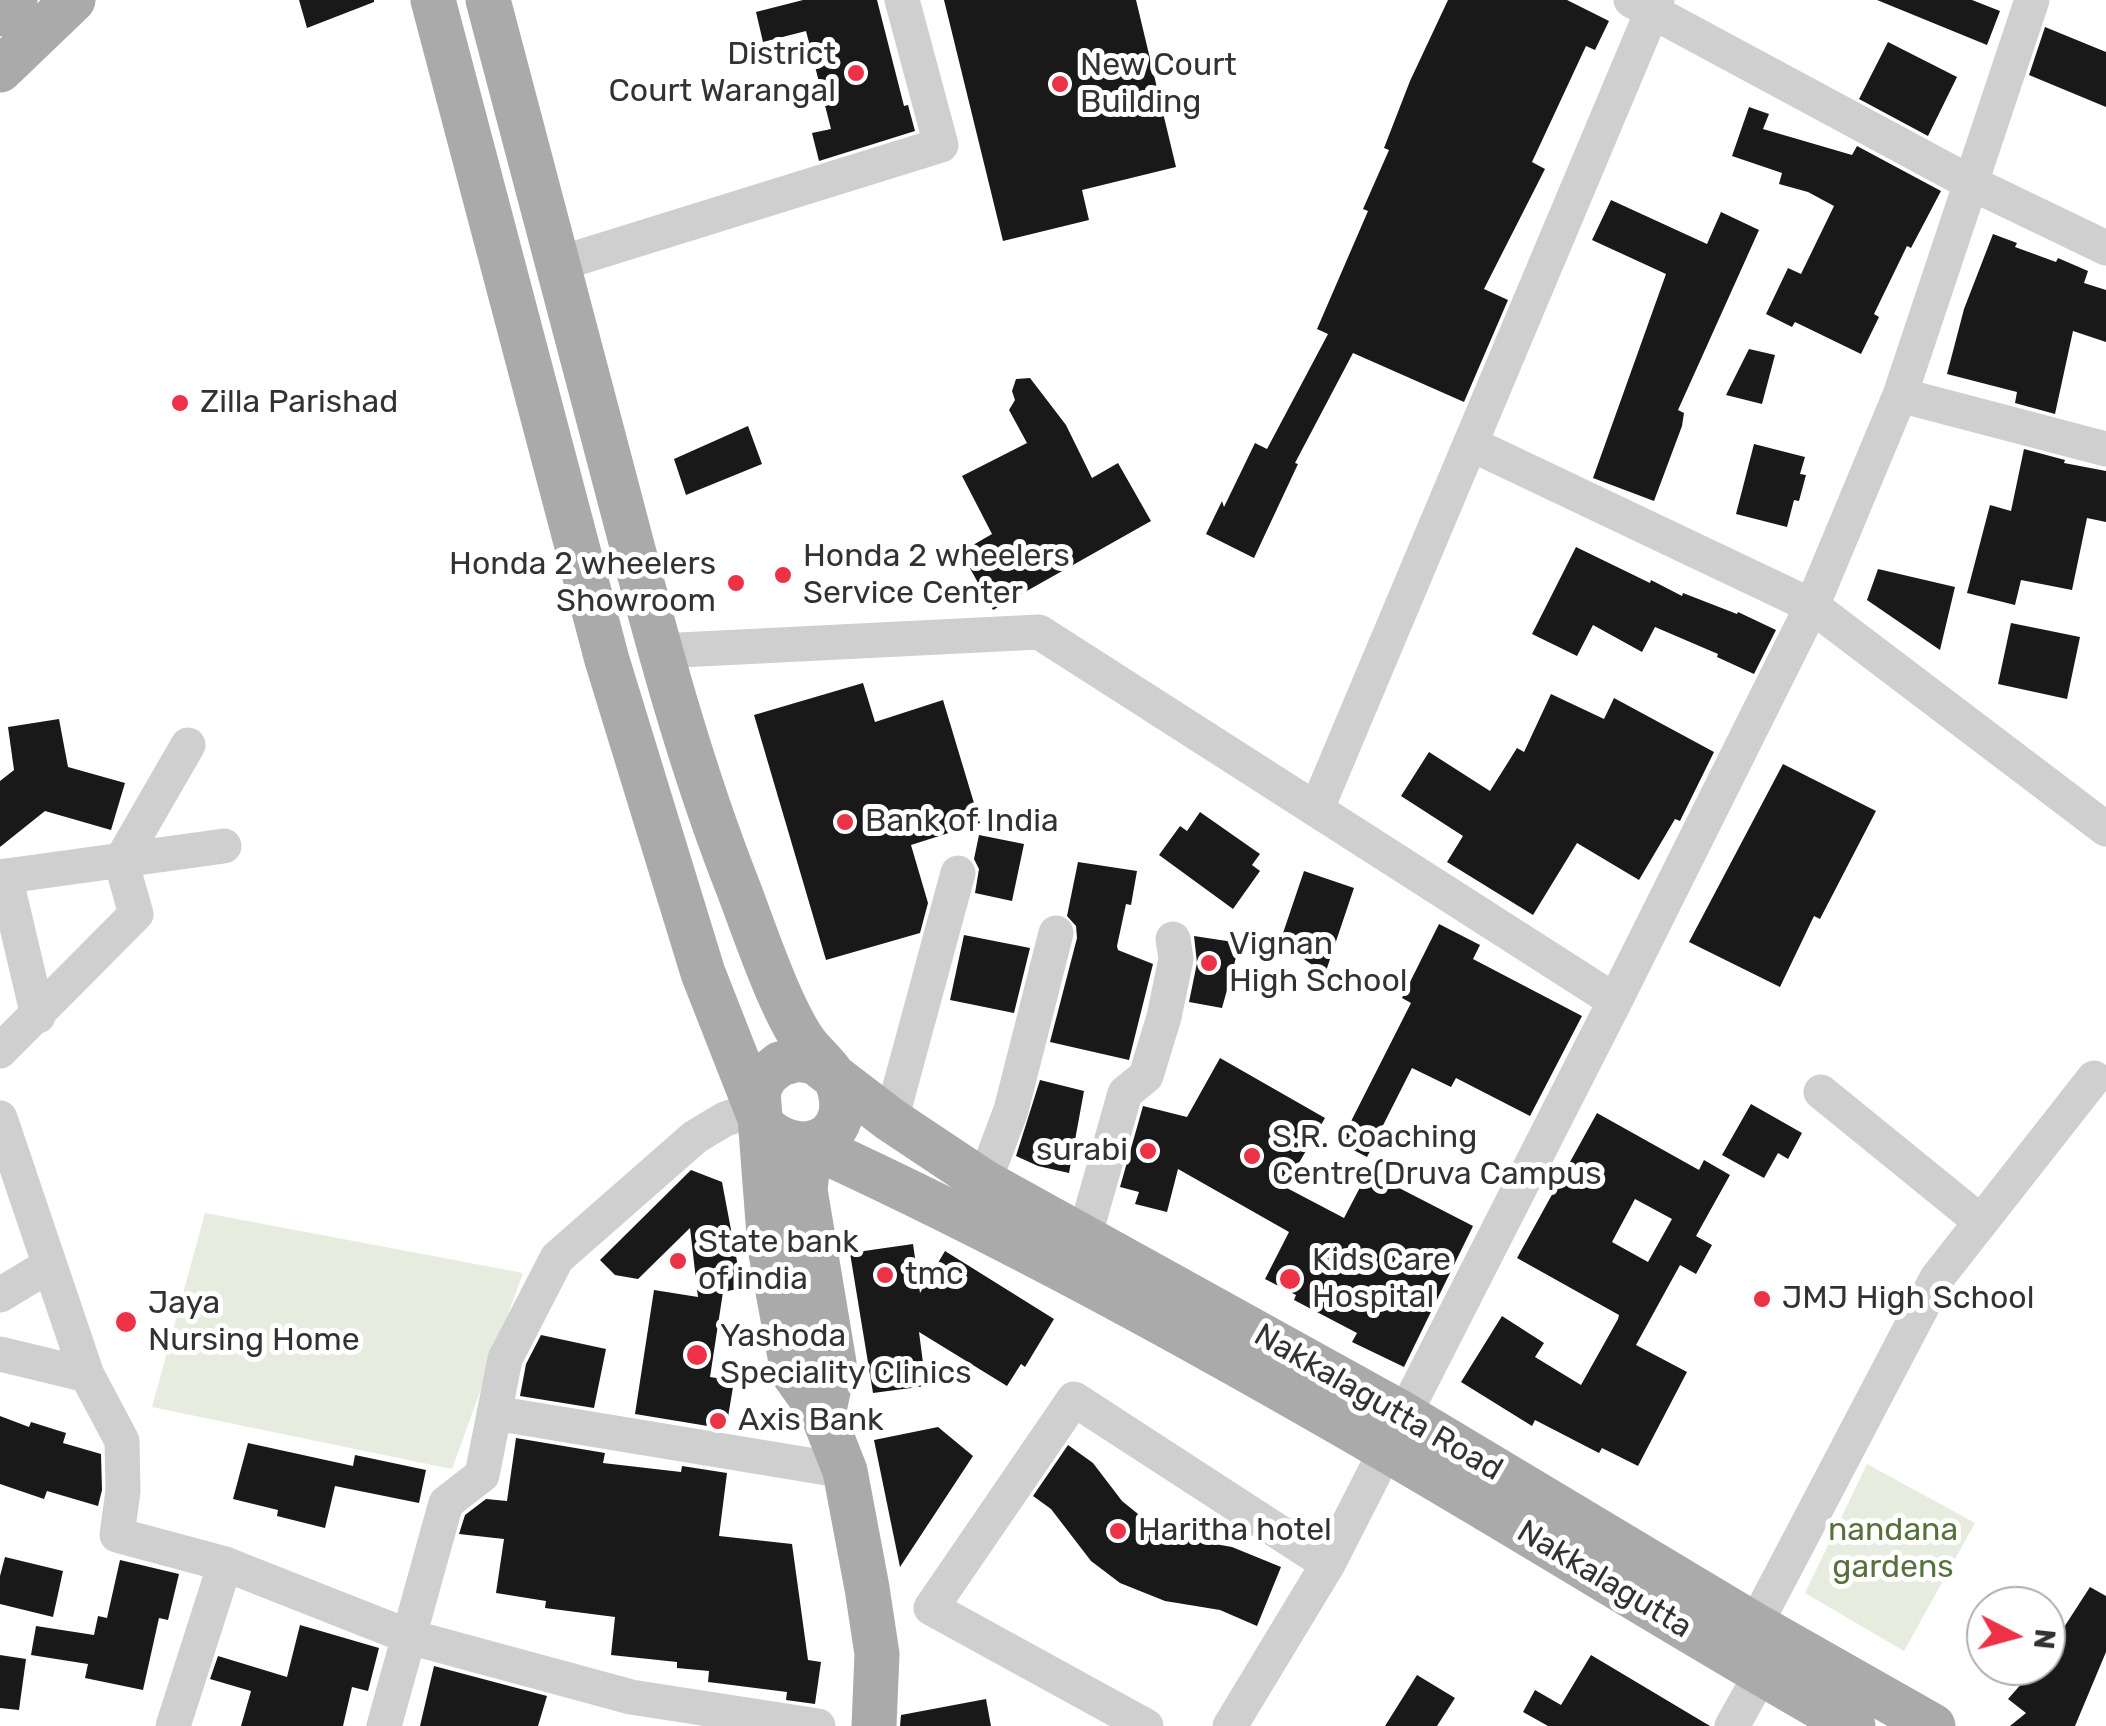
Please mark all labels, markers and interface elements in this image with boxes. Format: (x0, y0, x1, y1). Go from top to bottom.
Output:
place label: District Court Warangal (608, 36, 836, 111)
place label: New Court Building (1080, 47, 1237, 122)
marker: District Court Warangal (845, 62, 867, 84)
marker: New Court Building (1049, 73, 1071, 95)
place label: Zilla Parishad (200, 384, 398, 422)
marker: Zilla Parishad (169, 392, 191, 414)
place label: Honda 2 wheelers Service Center (803, 538, 1070, 613)
place label: Honda 2 wheelers Showroom (449, 546, 716, 621)
marker: Honda 2 wheelers Service Center (772, 564, 794, 586)
marker: Honda 2 wheelers Showroom (725, 572, 747, 594)
place label: Bank of India (865, 803, 1059, 841)
marker: Bank of India (834, 811, 856, 833)
place label: Vignan High School (1229, 926, 1408, 1001)
marker: Vignan High School (1198, 952, 1220, 974)
place label: S.R. Coaching Centre(Druva Campus (1272, 1119, 1602, 1194)
place label: surabi (1036, 1132, 1128, 1170)
marker: surabi (1137, 1140, 1159, 1162)
marker: S.R. Coaching Centre(Druva Campus (1241, 1145, 1263, 1167)
place label: State bank of india (698, 1224, 859, 1299)
place label: Kids Care Hospital (1312, 1242, 1451, 1317)
marker: State bank of india (667, 1250, 689, 1272)
place label: tmc (905, 1256, 964, 1294)
marker: tmc (874, 1264, 896, 1286)
marker: Kids Care Hospital (1277, 1266, 1303, 1292)
place label: JMJ High School (1782, 1280, 2034, 1318)
place label: Jaya Nursing Home (148, 1285, 360, 1360)
marker: JMJ High School (1751, 1288, 1773, 1310)
marker: Jaya Nursing Home (113, 1309, 139, 1335)
street label: Nakkalagutta Road (1247, 1316, 1509, 1490)
place label: Yashoda Speciality Clinics (720, 1318, 971, 1393)
marker: Yashoda Speciality Clinics (684, 1342, 710, 1368)
place label: Axis Bank (738, 1402, 884, 1440)
marker: Axis Bank (707, 1410, 729, 1432)
place label: Haritha hotel (1138, 1512, 1332, 1550)
park label: nandana gardens (1828, 1512, 1958, 1587)
street label: Nakkalagutta (1510, 1513, 1698, 1647)
marker: Haritha hotel (1107, 1520, 1129, 1542)
north arrow (1966, 1586, 2066, 1686)
text: N (2027, 1627, 2062, 1651)

